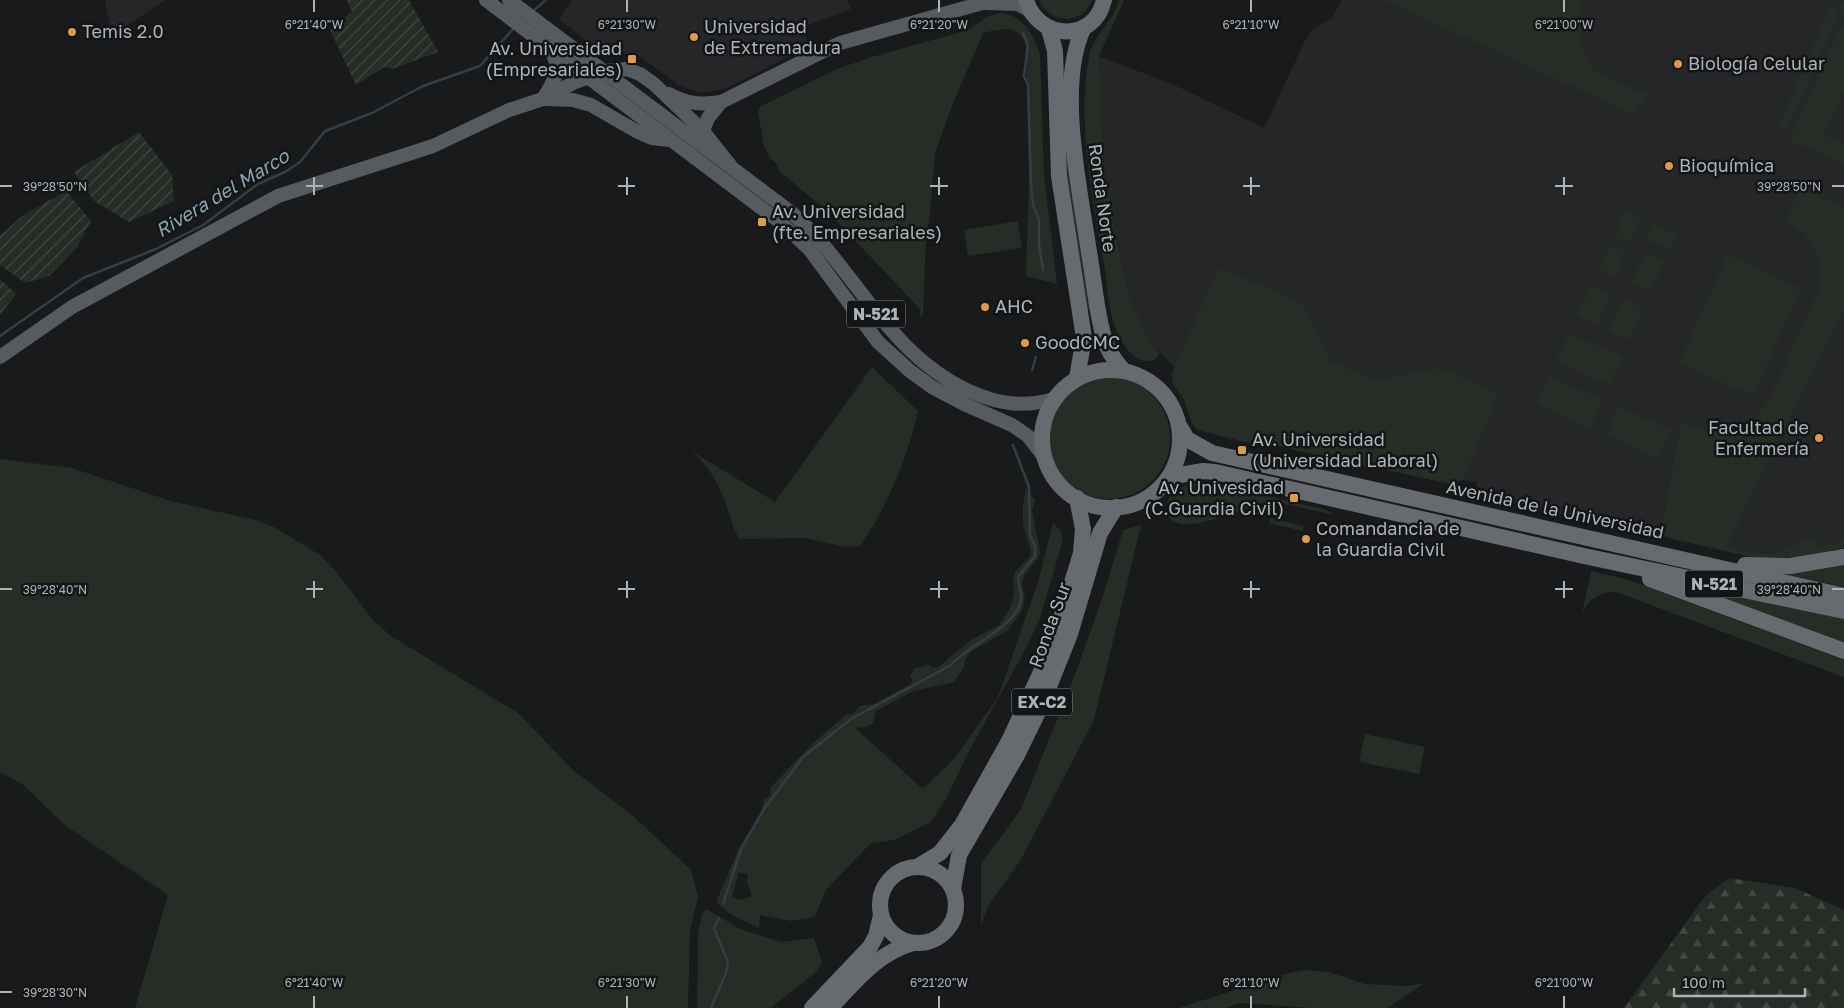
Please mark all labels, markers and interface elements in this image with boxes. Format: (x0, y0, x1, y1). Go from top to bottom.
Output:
place label: Universidad de Extremadura (704, 15, 841, 58)
text: 6°21'40"W (285, 17, 344, 32)
text: 6°21'30"W (598, 17, 657, 32)
text: 6°21'20"W (910, 17, 969, 32)
text: 6°21'10"W (1222, 17, 1280, 32)
text: 6°21'00"W (1535, 17, 1594, 32)
place label: Temis 2.0 (82, 20, 164, 42)
marker: Temis 2.0 (66, 26, 78, 38)
marker: Universidad de Extremadura (688, 31, 700, 43)
place label: Av. Universidad (Empresariales) (486, 37, 622, 80)
place label: Biología Celular (1688, 52, 1825, 74)
marker: Av. Universidad (Empresariales) (626, 53, 638, 65)
marker: Biología Celular (1672, 58, 1684, 70)
street label: Ronda Norte (1085, 142, 1121, 253)
water label: Rivera del Marco (151, 143, 294, 241)
place label: Bioquímica (1679, 154, 1774, 176)
marker: Bioquímica (1663, 160, 1675, 172)
text: 39°28'50"N (23, 179, 87, 194)
text: 39°28'50"N (1757, 179, 1821, 194)
place label: Av. Universidad (fte. Empresariales) (772, 200, 942, 243)
marker: Av. Universidad (fte. Empresariales) (756, 216, 768, 228)
place label: AHC (995, 295, 1033, 317)
road number: N-521 (847, 300, 905, 328)
marker: AHC (979, 301, 991, 313)
place label: GoodCMC (1035, 331, 1120, 353)
marker: GoodCMC (1019, 337, 1031, 349)
place label: Facultad de Enfermería (1708, 416, 1809, 459)
place label: Av. Universidad (Universidad Laboral) (1252, 428, 1438, 471)
marker: Facultad de Enfermería (1813, 432, 1825, 444)
marker: Av. Universidad (Universidad Laboral) (1236, 444, 1248, 456)
street label: Avenida de la Universidad (1444, 475, 1666, 543)
place label: Av. Univesidad (C.Guardia Civil) (1145, 476, 1284, 519)
marker: Av. Univesidad (C.Guardia Civil) (1288, 492, 1300, 504)
place label: Comandancia de la Guardia Civil (1316, 517, 1459, 560)
marker: Comandancia de la Guardia Civil (1300, 533, 1312, 545)
road number: N-521 (1685, 570, 1743, 598)
street label: Ronda Sur (1023, 579, 1075, 670)
text: 39°28'40"N (23, 582, 87, 597)
text: 39°28'40"N (1757, 582, 1821, 597)
road number: EX-C2 (1012, 689, 1072, 716)
scale bar (1674, 966, 1805, 998)
text: 100 m (1682, 973, 1725, 991)
text: 6°21'40"W (285, 975, 344, 990)
text: 6°21'30"W (598, 975, 657, 990)
text: 6°21'20"W (910, 975, 969, 990)
text: 6°21'10"W (1222, 975, 1280, 990)
text: 6°21'00"W (1535, 975, 1594, 990)
text: 39°28'30"N (23, 985, 87, 1000)

